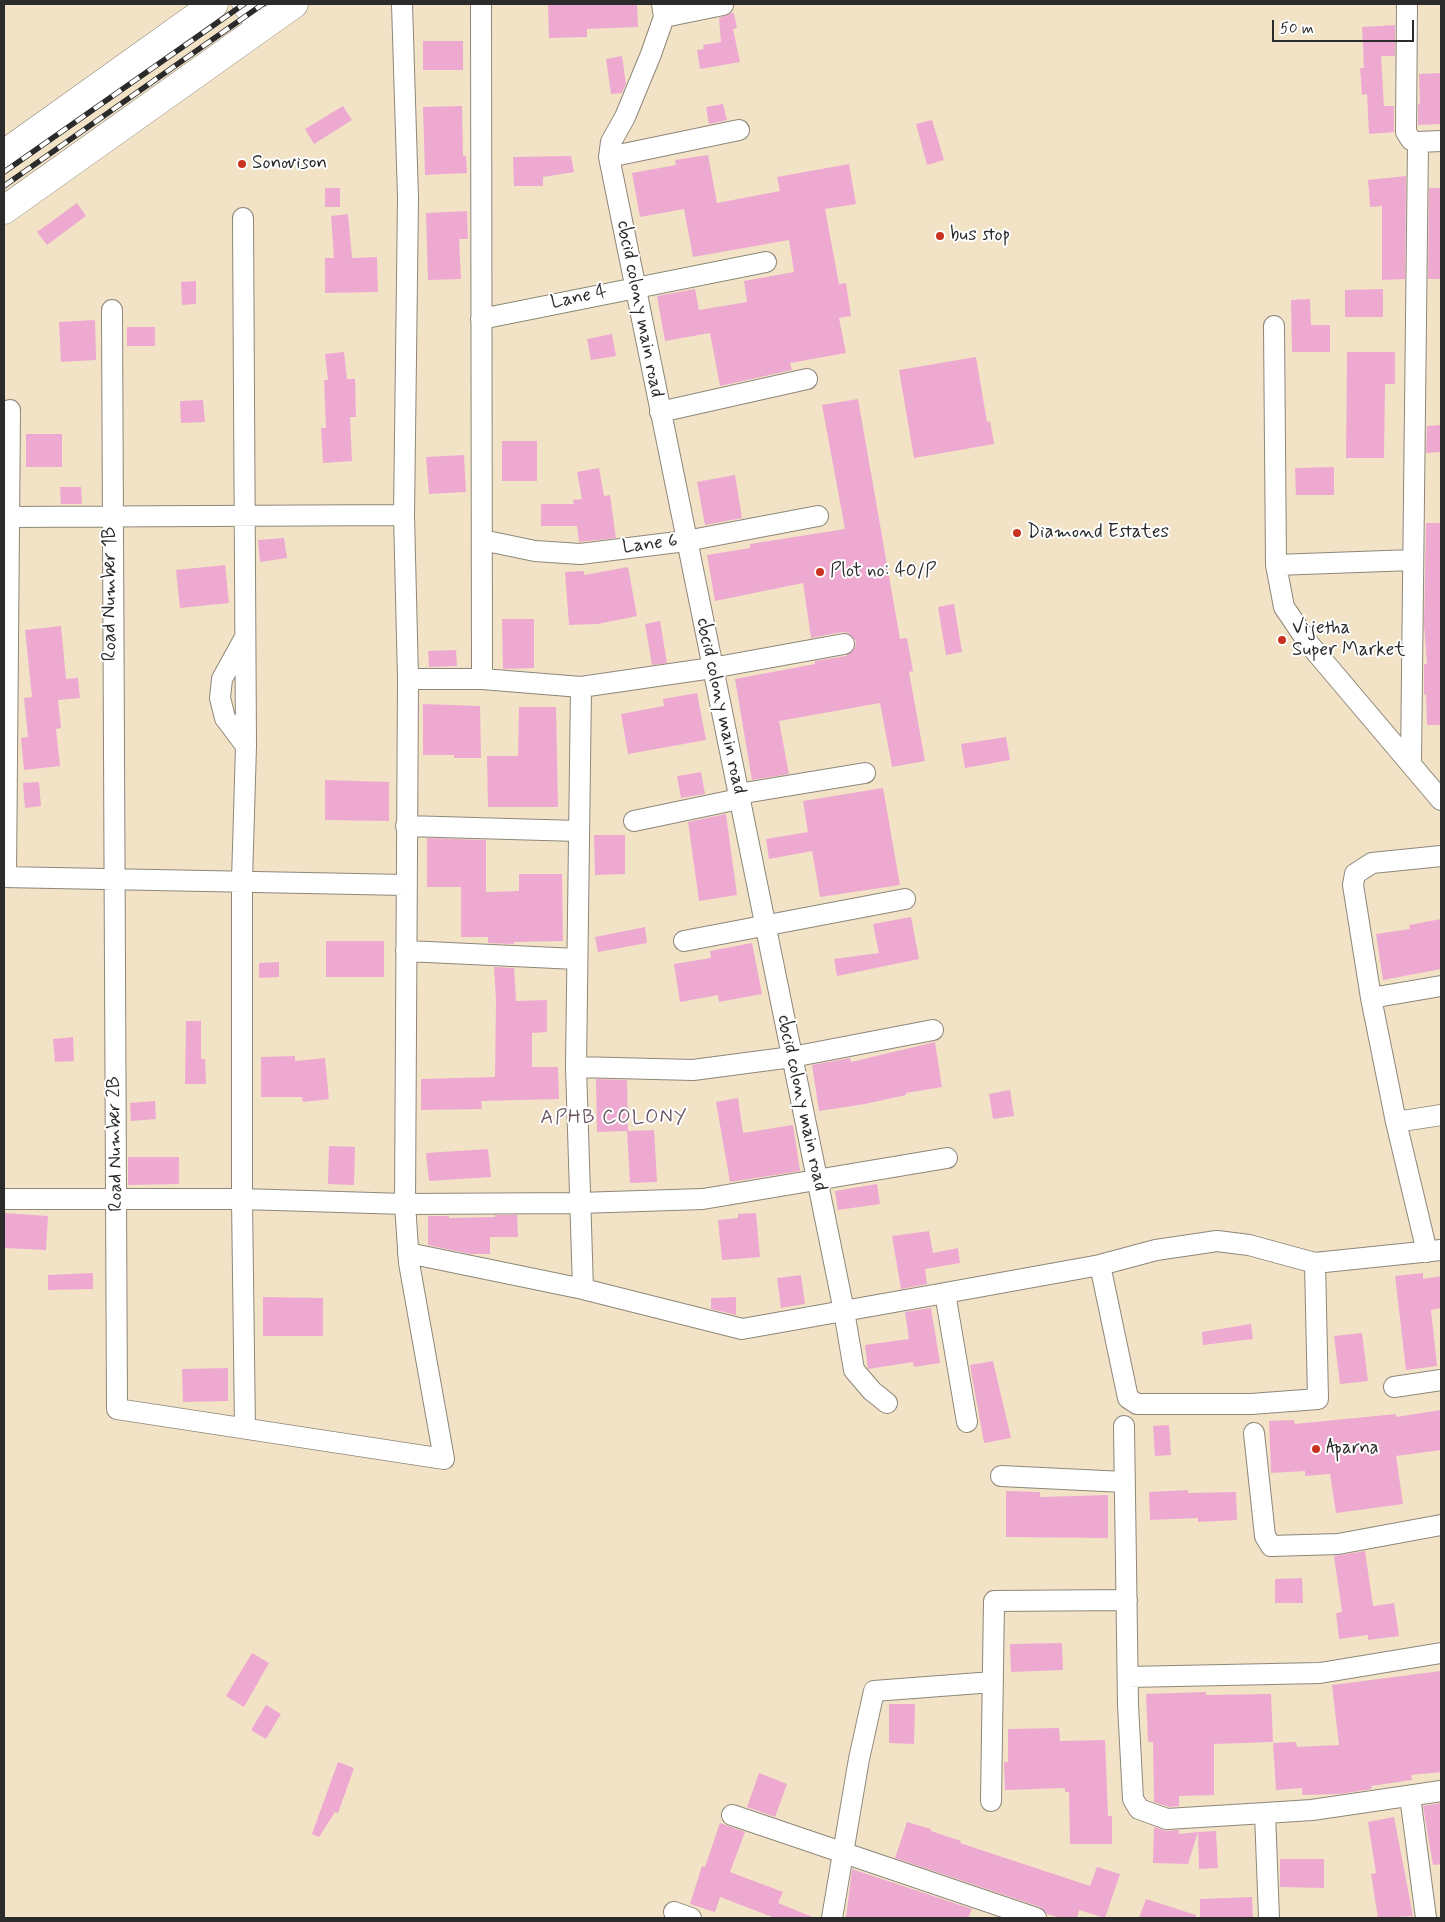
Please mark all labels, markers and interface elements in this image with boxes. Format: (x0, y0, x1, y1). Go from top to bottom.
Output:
scale bar (1275, 10, 1418, 42)
text: 50 m (1280, 19, 1314, 39)
place label: Sonovison (252, 153, 327, 175)
marker: Sonovison (236, 158, 248, 170)
street label: cbcid colony main road (611, 219, 667, 399)
place label: bus stop (950, 225, 1010, 247)
marker: bus stop (934, 230, 946, 242)
street label: Lane 4 (549, 281, 609, 315)
place label: Diamond Estates (1027, 522, 1169, 544)
street label: Road Number 1B (100, 527, 122, 661)
marker: Diamond Estates (1011, 527, 1023, 539)
street label: Lane 6 (621, 530, 679, 560)
place label: Plot no: 40/P (830, 561, 936, 583)
marker: Plot no: 40/P (814, 566, 826, 578)
street label: cbcid colony main road (690, 616, 750, 796)
place label: Vijetha Super Market (1292, 618, 1405, 662)
marker: Vijetha Super Market (1276, 634, 1288, 646)
street label: cbcid colony main road (771, 1013, 831, 1193)
street label: Road Number 2B (103, 1076, 129, 1212)
district label: APHB COLONY (541, 1107, 687, 1131)
place label: Aparna (1326, 1438, 1379, 1460)
marker: Aparna (1310, 1443, 1322, 1455)

